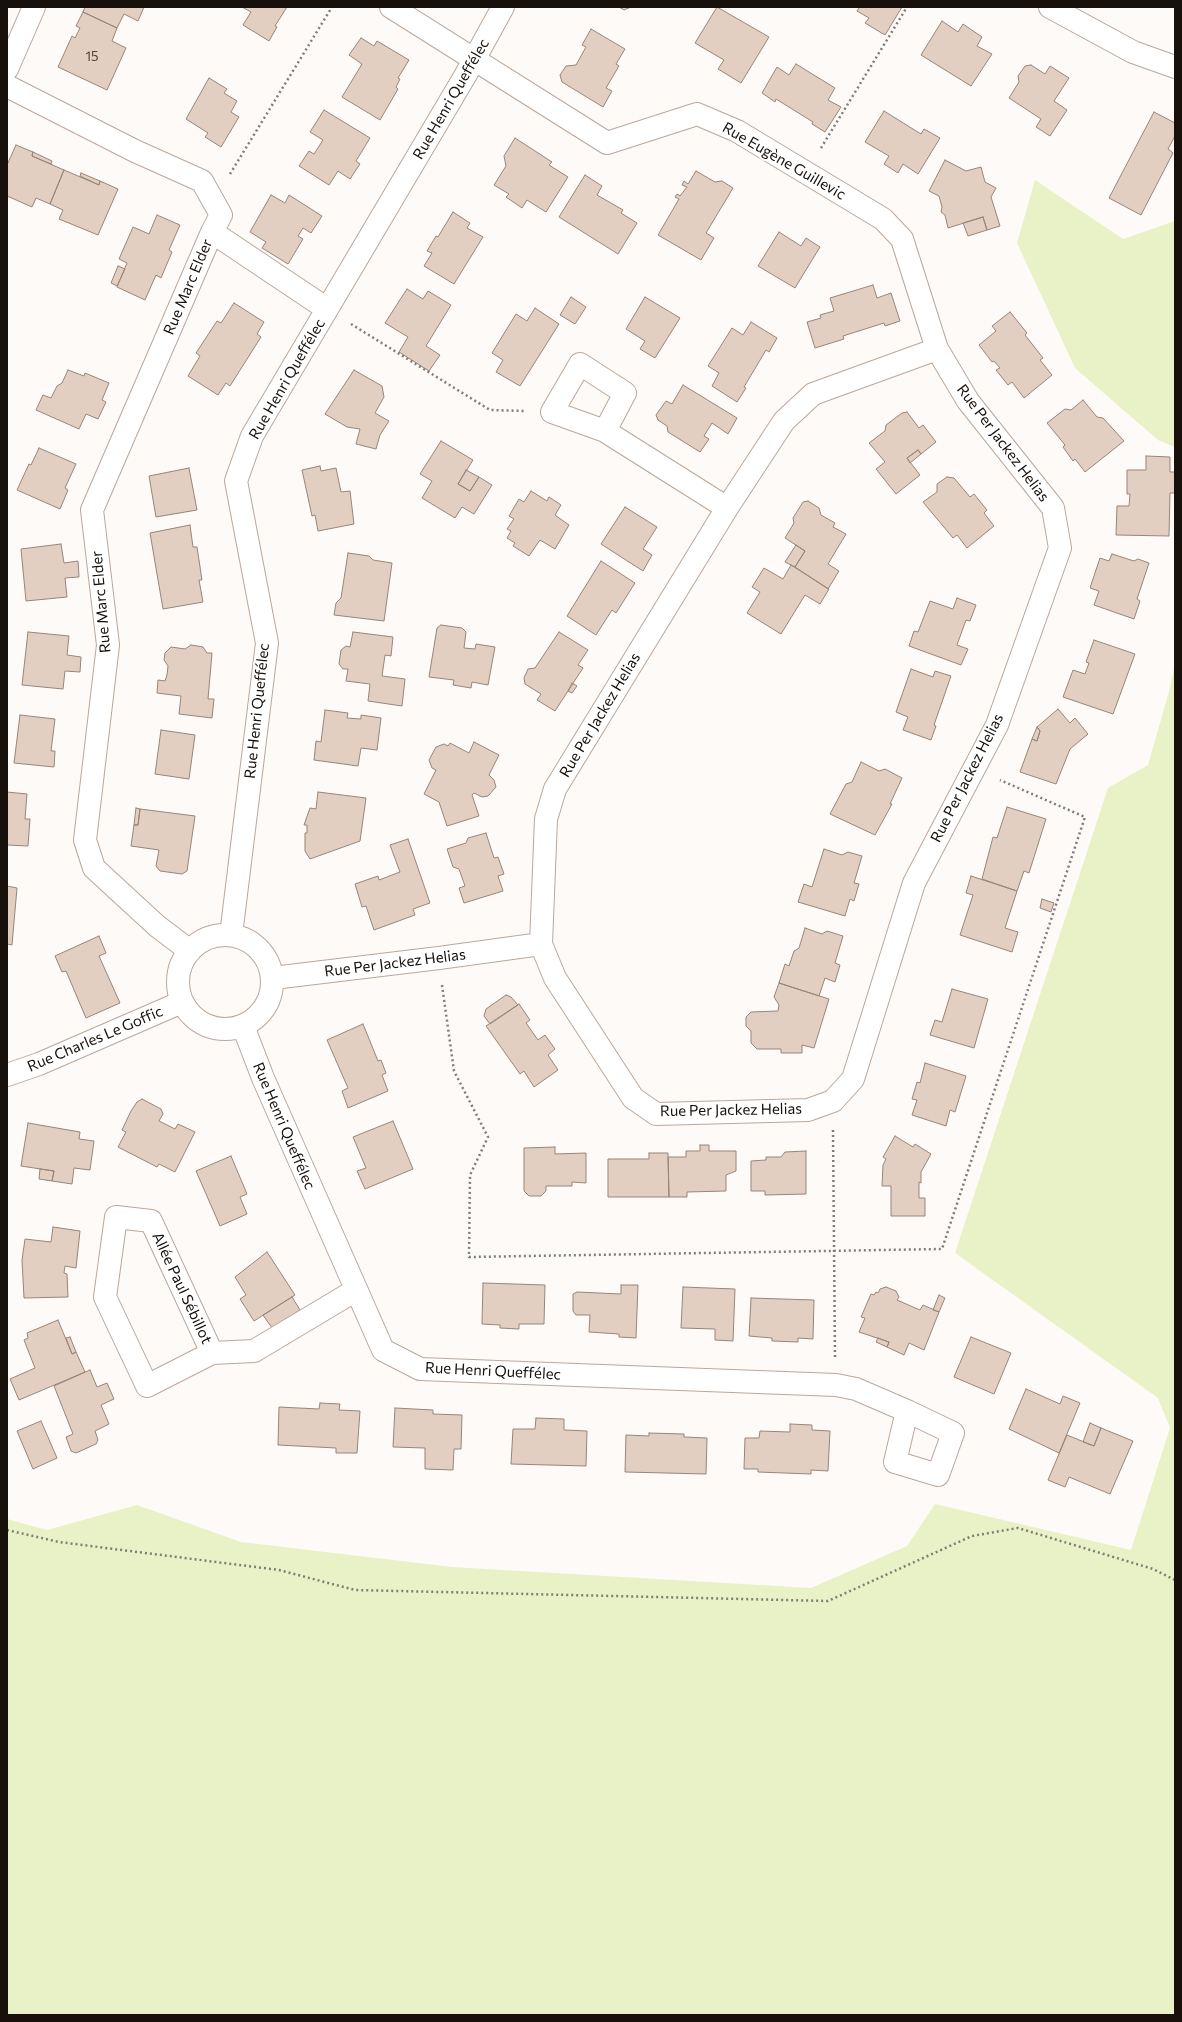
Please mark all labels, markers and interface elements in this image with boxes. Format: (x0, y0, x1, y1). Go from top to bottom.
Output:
street label: Rue Henri Queffélec (409, 36, 493, 162)
house number: 15 (85, 49, 99, 65)
street label: Rue Eugène Guillevic (719, 118, 849, 204)
street label: Rue Marc Elder (160, 236, 216, 338)
street label: Rue Henri Queffélec (245, 316, 329, 442)
street label: Rue Per Jackez Helias (953, 381, 1053, 505)
street label: Rue Marc Elder (88, 550, 114, 654)
street label: Rue Henri Queffélec (241, 642, 273, 780)
street label: Rue Per Jackez Helias (556, 649, 644, 781)
street label: Rue Per Jackez Helias (927, 711, 1007, 845)
street label: Rue Per Jackez Helias (323, 945, 467, 981)
street label: Rue Charles Le Goffic (25, 1002, 165, 1076)
street label: Rue Henri Queffélec (249, 1060, 319, 1192)
street label: Rue Per Jackez Helias (660, 1100, 802, 1120)
street label: Allée Paul Sébillot (148, 1229, 216, 1347)
street label: Rue Henri Queffélec (425, 1358, 561, 1384)

